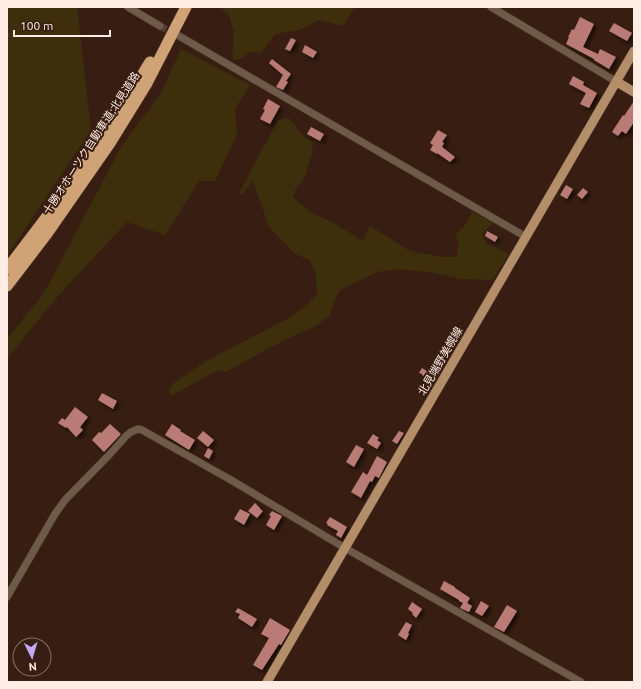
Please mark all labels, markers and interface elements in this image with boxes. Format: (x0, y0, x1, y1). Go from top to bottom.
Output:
scale bar (14, 12, 110, 38)
text: 100 m (20, 19, 53, 32)
street label: 十勝オホーツク自動車道;北見道路 (40, 69, 142, 217)
street label: 北見端野美幌線 (416, 325, 464, 397)
north arrow (12, 637, 52, 677)
text: N (28, 661, 37, 673)

